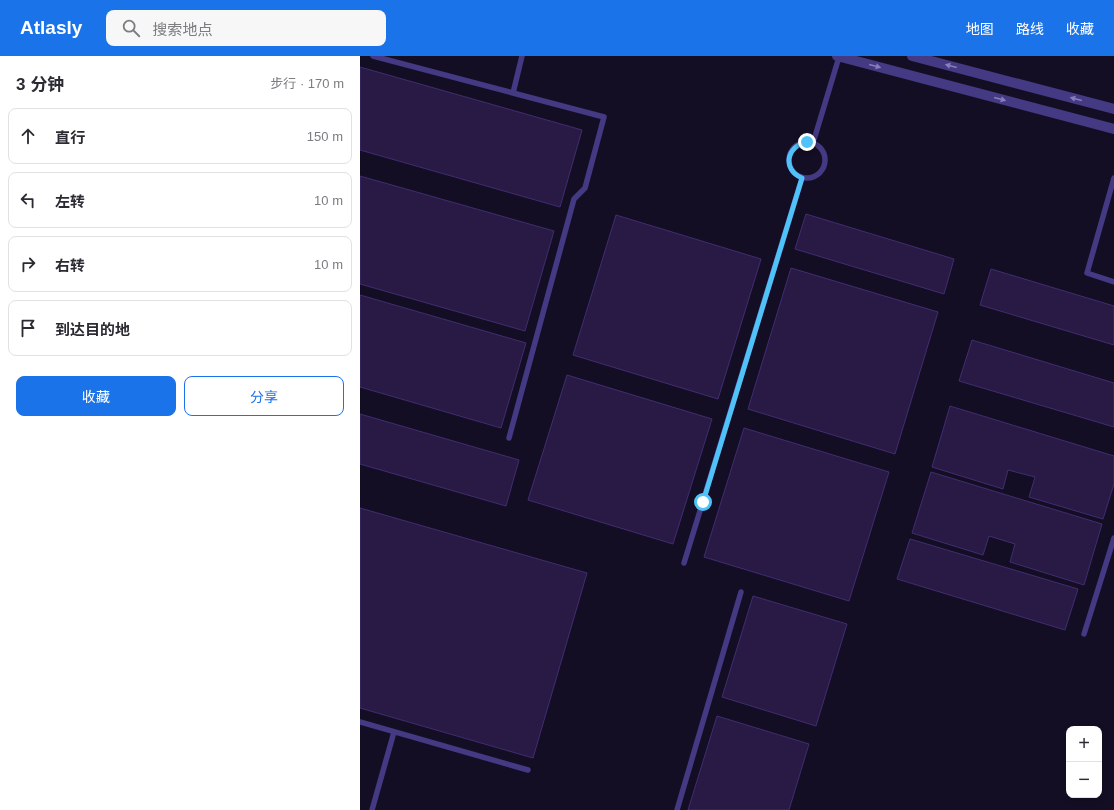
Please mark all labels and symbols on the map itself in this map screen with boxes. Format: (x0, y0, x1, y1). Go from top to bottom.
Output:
one-way arrow (869, 63, 881, 69)
one-way arrow (944, 63, 956, 69)
one-way arrow (995, 96, 1007, 102)
one-way arrow (1070, 96, 1083, 102)
route end (798, 133, 816, 151)
route start (694, 493, 712, 511)

